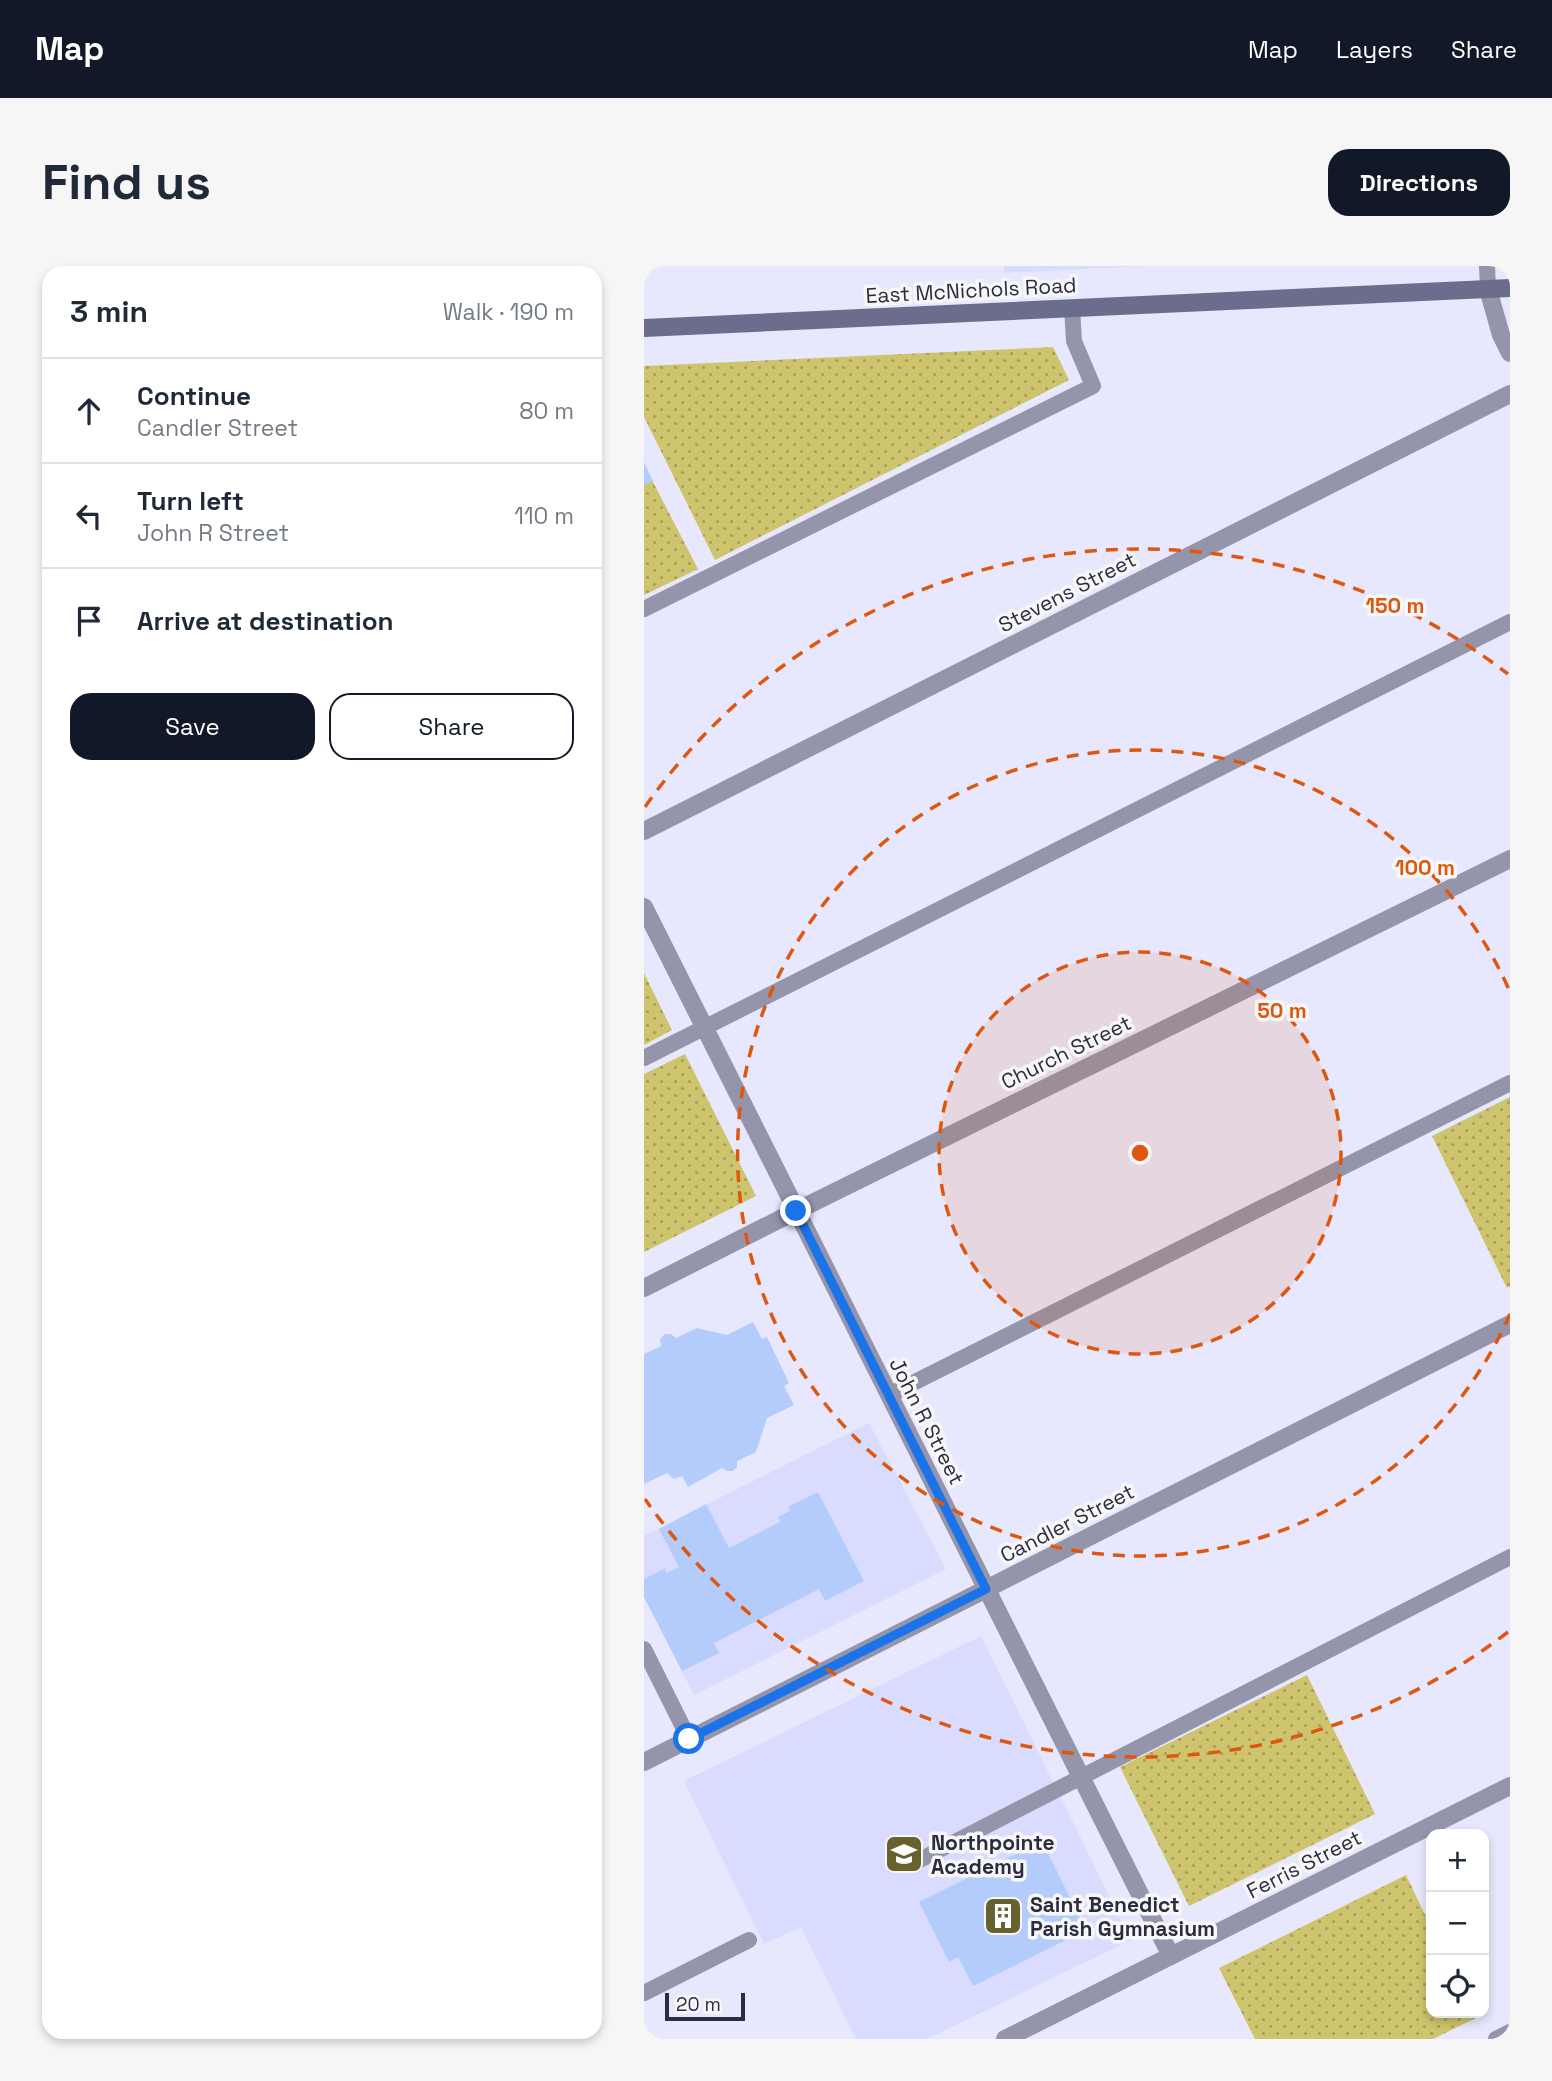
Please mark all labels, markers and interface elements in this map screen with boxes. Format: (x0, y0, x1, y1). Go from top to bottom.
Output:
text: Map (35, 28, 104, 70)
text: Map (1248, 34, 1298, 65)
text: Layers (1336, 34, 1413, 65)
text: Share (1451, 34, 1517, 65)
button: Directions (1328, 149, 1510, 216)
text: Find us (42, 151, 211, 213)
street label: East McNichols Road (865, 271, 1077, 309)
text: 3 min (70, 292, 148, 331)
text: Walk · 190 m (443, 297, 574, 327)
text: Continue (137, 379, 251, 413)
icon: ahead (70, 392, 108, 430)
text: 80 m (519, 396, 574, 426)
text: Candler Street (137, 413, 298, 443)
text: Turn left (137, 484, 244, 518)
icon: left (70, 497, 108, 535)
text: 110 m (514, 501, 574, 531)
text: John R Street (137, 518, 289, 548)
street label: Stevens Street (994, 546, 1140, 638)
text: 150 m (1366, 592, 1424, 619)
icon: arrive (70, 602, 108, 640)
text: Arrive at destination (137, 604, 394, 638)
button: Save (70, 693, 315, 760)
button: Share (329, 693, 574, 760)
text: 100 m (1395, 854, 1455, 881)
text: 50 m (1257, 997, 1307, 1024)
street label: Church Street (996, 1009, 1136, 1095)
centre of rings (1128, 1141, 1152, 1165)
route end (780, 1195, 811, 1226)
street label: John R Street (883, 1353, 971, 1489)
street label: Candler Street (995, 1478, 1139, 1568)
route start (673, 1723, 704, 1754)
street label: Ferris Street (1242, 1824, 1366, 1904)
place label: Northpointe Academy (931, 1829, 1055, 1880)
map controls (1426, 1829, 1489, 2018)
button: + (1426, 1829, 1489, 1892)
school or university icon: Northpointe Academy (883, 1833, 925, 1875)
place label: Saint Benedict Parish Gymnasium (1030, 1891, 1215, 1942)
button: − (1426, 1892, 1489, 1955)
building icon: Saint Benedict Parish Gymnasium (982, 1895, 1024, 1937)
button: locate (1426, 1955, 1489, 2018)
scale bar (665, 1990, 746, 2022)
text: 20 m (676, 1992, 721, 2017)

